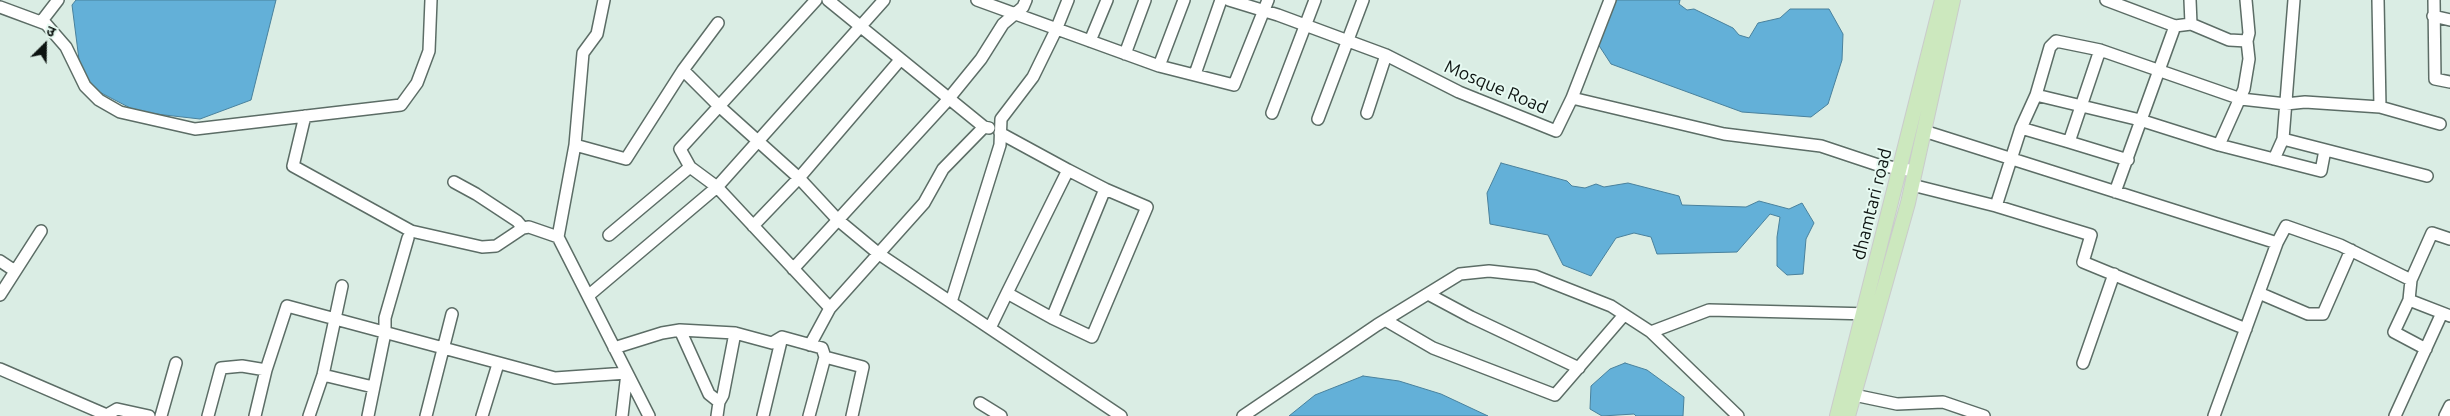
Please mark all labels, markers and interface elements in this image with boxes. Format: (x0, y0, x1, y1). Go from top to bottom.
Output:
north arrow (20, 20, 70, 70)
text: उ (44, 22, 58, 40)
street label: Mosque Road (1441, 56, 1551, 118)
street label: dhamtari road (1848, 146, 1896, 262)

